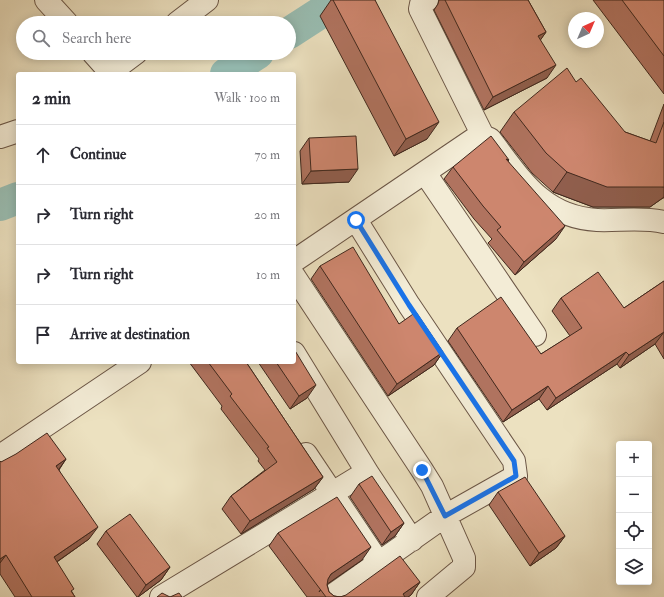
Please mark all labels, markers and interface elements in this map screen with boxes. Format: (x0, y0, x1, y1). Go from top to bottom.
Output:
north arrow (568, 12, 604, 48)
search box (16, 16, 296, 60)
icon: search (30, 27, 52, 49)
text: Search here (62, 29, 131, 48)
text: 2 min (32, 88, 71, 109)
text: Walk · 100 m (214, 90, 280, 106)
icon: ahead (32, 144, 54, 166)
text: Continue (70, 145, 126, 164)
text: 70 m (255, 147, 280, 163)
icon: right (32, 204, 54, 226)
text: Turn right (70, 205, 133, 224)
text: 20 m (254, 207, 280, 223)
route start (347, 211, 365, 229)
icon: right (32, 264, 54, 286)
text: Turn right (70, 265, 133, 284)
text: 10 m (256, 267, 280, 283)
icon: arrive (32, 324, 54, 346)
text: Arrive at destination (70, 325, 190, 344)
map controls (616, 441, 652, 585)
button: + (616, 441, 652, 477)
route end (413, 461, 431, 479)
button: − (616, 477, 652, 513)
button: locate (616, 513, 652, 549)
button: layers (616, 549, 652, 585)

